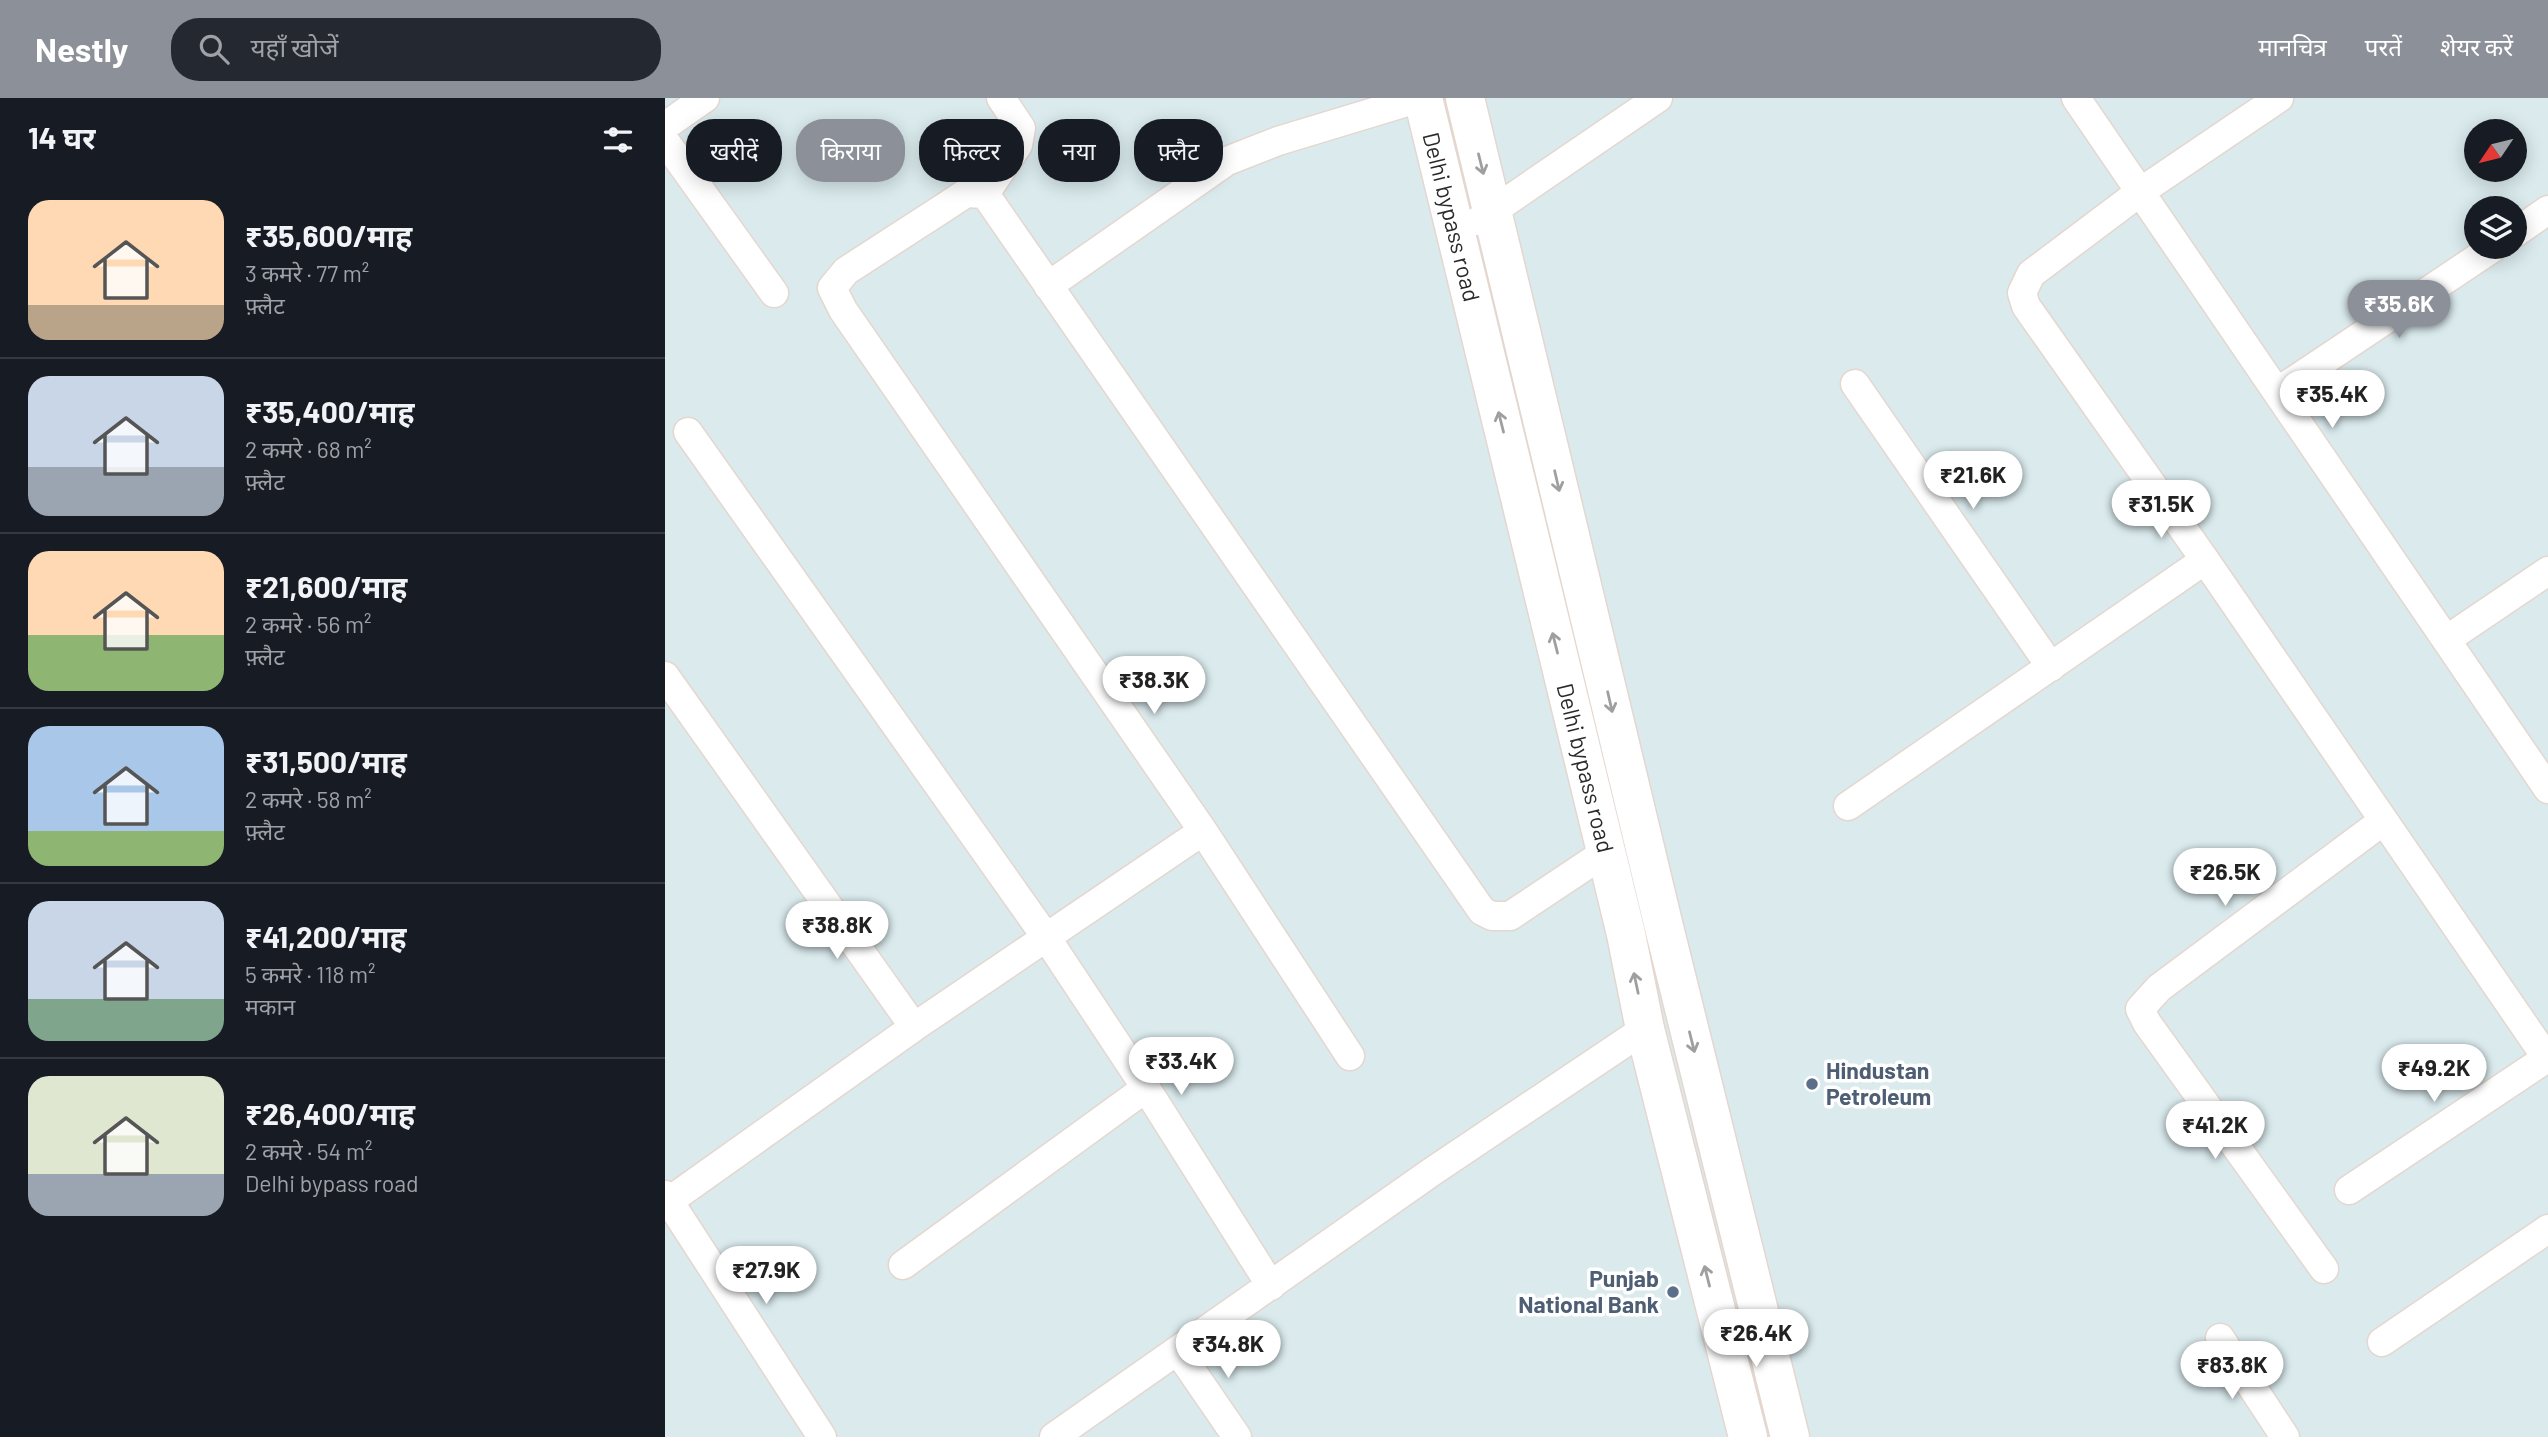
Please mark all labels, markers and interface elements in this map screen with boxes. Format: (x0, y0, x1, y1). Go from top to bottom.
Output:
search box (171, 18, 661, 81)
text: Nestly (35, 29, 129, 69)
icon: search (195, 30, 233, 68)
text: यहाँ खोजें (251, 31, 339, 62)
text: मानचित्र (2258, 32, 2327, 61)
text: परतें (2365, 32, 2402, 61)
text: शेयर करें (2440, 32, 2513, 61)
text: 14 घर (28, 119, 95, 155)
chip: खरीदें (686, 119, 782, 182)
chip: किराया (796, 119, 905, 182)
chip: फ़िल्टर (919, 119, 1024, 182)
chip: नया (1038, 119, 1120, 182)
chip: फ़्लैट (1134, 119, 1223, 182)
north arrow (2464, 119, 2527, 182)
map controls (2464, 119, 2527, 259)
icon: filters (599, 121, 637, 159)
street label: Delhi bypass road (1417, 129, 1487, 304)
one-way arrow (1475, 152, 1488, 175)
button: layers (2464, 196, 2527, 259)
text: ₹35,600/माह (245, 217, 412, 253)
icon: home (84, 228, 168, 312)
text: 3 कमरे · 77 m² (245, 259, 369, 287)
pin: ₹35.6K (2342, 280, 2456, 340)
text: ₹35.6K (2364, 289, 2434, 317)
text: फ़्लैट (245, 291, 285, 319)
pin: ₹35.4K (2275, 370, 2389, 430)
text: ₹35.4K (2296, 379, 2368, 407)
text: ₹35,400/माह (245, 393, 414, 429)
icon: home (84, 404, 168, 488)
one-way arrow (1494, 411, 1507, 434)
text: 2 कमरे · 68 m² (245, 435, 372, 463)
pin: ₹21.6K (1916, 452, 2030, 511)
text: ₹21.6K (1940, 460, 2007, 488)
text: फ़्लैट (245, 467, 285, 495)
one-way arrow (1551, 469, 1564, 492)
pin: ₹31.5K (2104, 480, 2218, 540)
text: ₹31.5K (2128, 489, 2194, 517)
text: ₹21,600/माह (245, 568, 407, 604)
icon: home (84, 579, 168, 663)
text: 2 कमरे · 56 m² (245, 610, 372, 638)
one-way arrow (1548, 632, 1561, 655)
text: फ़्लैट (245, 642, 285, 670)
pin: ₹38.3K (1097, 656, 1211, 716)
text: ₹38.3K (1118, 665, 1190, 693)
street label: Delhi bypass road (1551, 680, 1621, 855)
one-way arrow (1604, 690, 1617, 713)
text: ₹31,500/माह (245, 743, 407, 779)
icon: home (84, 754, 168, 838)
text: 2 कमरे · 58 m² (245, 785, 372, 813)
text: फ़्लैट (245, 817, 285, 845)
pin: ₹26.5K (2168, 848, 2282, 908)
text: ₹26.5K (2189, 857, 2261, 885)
pin: ₹38.8K (780, 902, 894, 961)
text: ₹38.8K (801, 910, 873, 938)
text: ₹41,200/माह (245, 918, 407, 954)
icon: home (84, 929, 168, 1013)
text: 5 कमरे · 118 m² (245, 960, 376, 988)
one-way arrow (1628, 972, 1642, 995)
text: मकान (245, 992, 295, 1020)
one-way arrow (1686, 1030, 1699, 1053)
pin: ₹33.4K (1124, 1038, 1238, 1097)
pin: ₹49.2K (2377, 1044, 2491, 1104)
text: ₹33.4K (1145, 1046, 1217, 1074)
text: ₹49.2K (2398, 1053, 2470, 1081)
place label: Hindustan Petroleum (1826, 1056, 1931, 1110)
marker: Hindustan Petroleum (1804, 1076, 1820, 1092)
text: ₹26,400/माह (245, 1095, 415, 1131)
pin: ₹41.2K (2158, 1102, 2272, 1161)
icon: home (84, 1104, 168, 1188)
text: ₹41.2K (2182, 1110, 2248, 1138)
text: 2 कमरे · 54 m² (245, 1137, 372, 1165)
text: Delhi bypass road (245, 1169, 419, 1197)
pin: ₹27.9K (709, 1246, 823, 1306)
text: ₹27.9K (732, 1255, 800, 1283)
place label: Punjab National Bank (1518, 1264, 1659, 1318)
one-way arrow (1700, 1265, 1713, 1288)
marker: Punjab National Bank (1665, 1284, 1681, 1300)
pin: ₹26.4K (1699, 1310, 1813, 1369)
text: ₹26.4K (1720, 1318, 1792, 1346)
pin: ₹34.8K (1171, 1320, 1285, 1380)
text: ₹34.8K (1192, 1329, 1264, 1357)
pin: ₹83.8K (2175, 1342, 2289, 1401)
text: ₹83.8K (2196, 1350, 2268, 1378)

